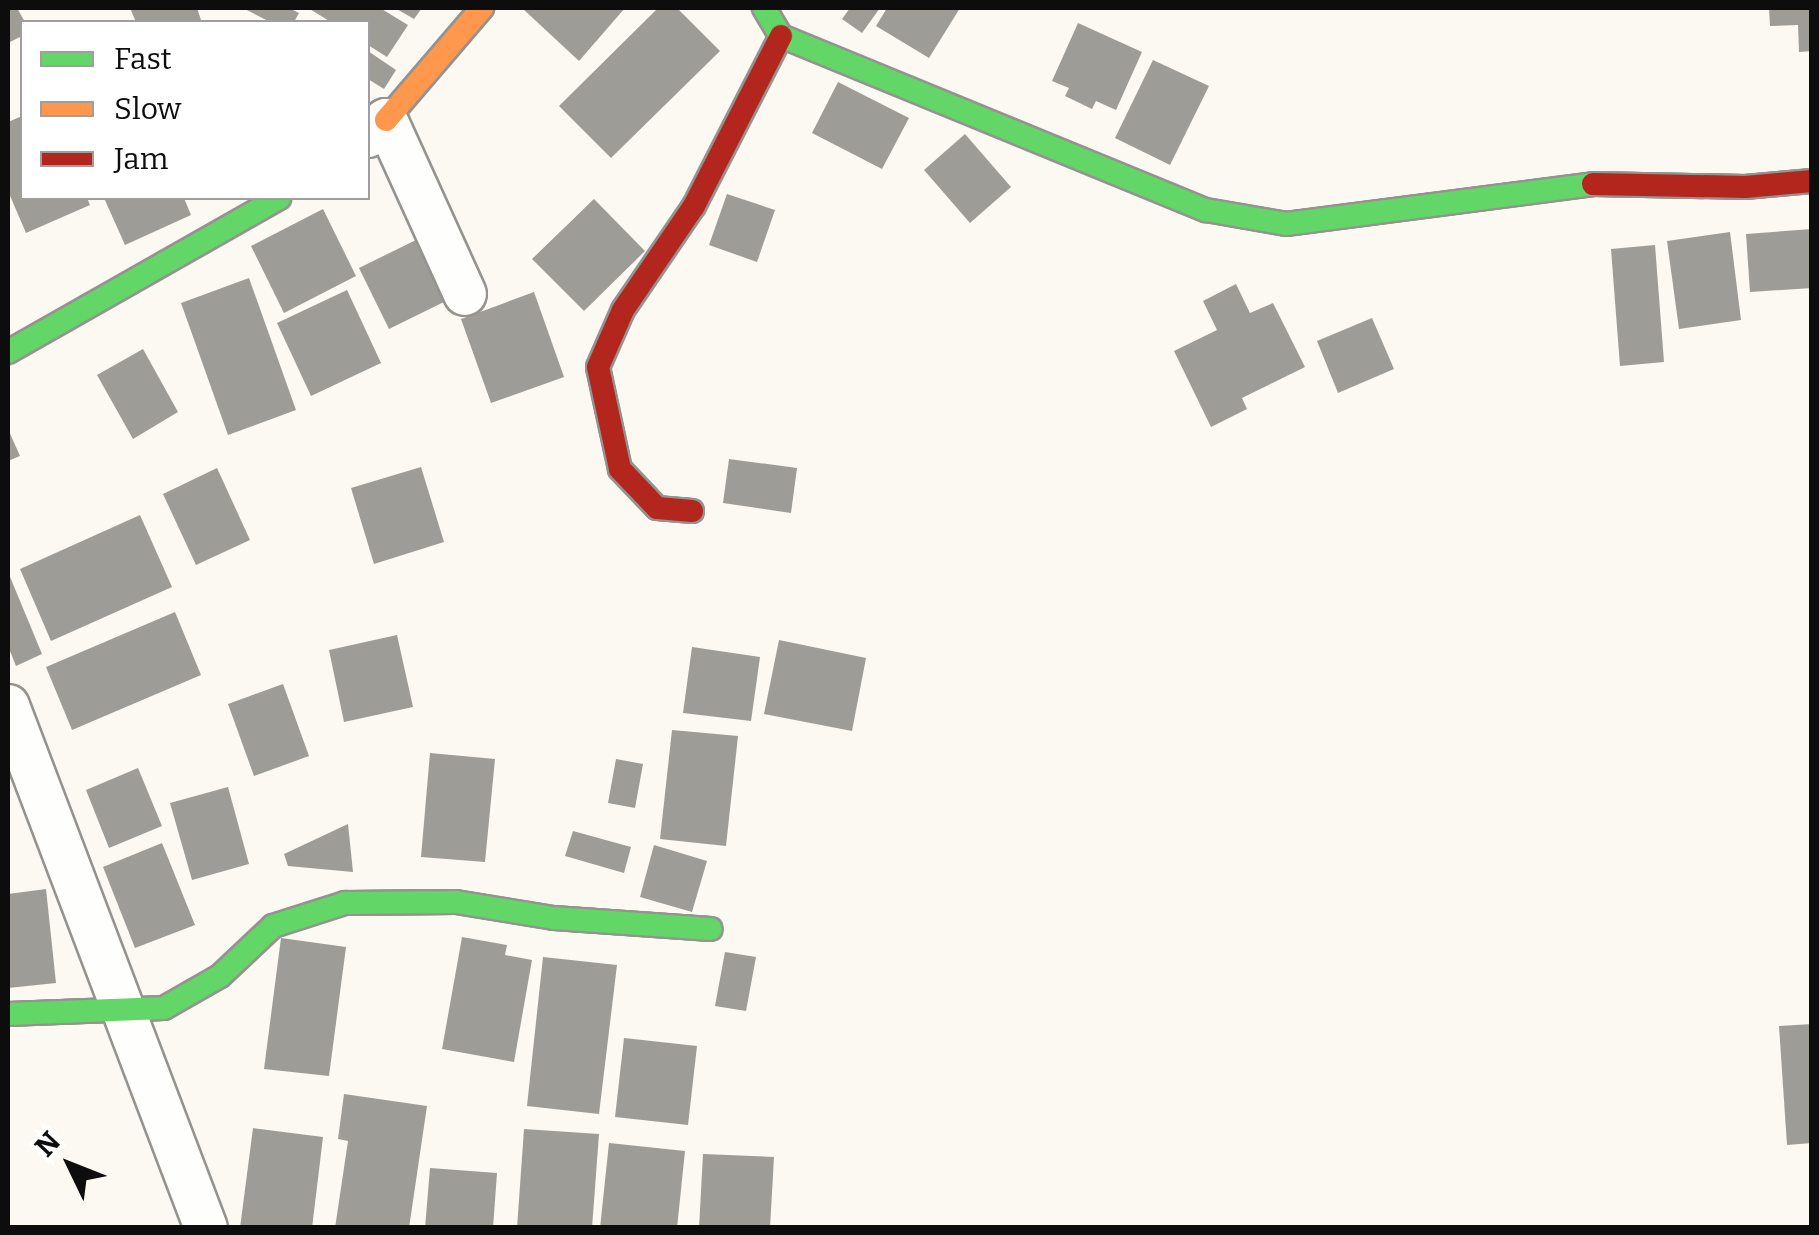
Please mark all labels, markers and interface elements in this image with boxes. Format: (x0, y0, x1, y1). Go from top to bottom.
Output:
legend (20, 20, 370, 200)
text: Fast (114, 41, 172, 77)
text: Slow (114, 91, 181, 127)
text: Jam (114, 141, 168, 177)
north arrow (20, 1115, 120, 1215)
text: N (28, 1125, 67, 1163)

